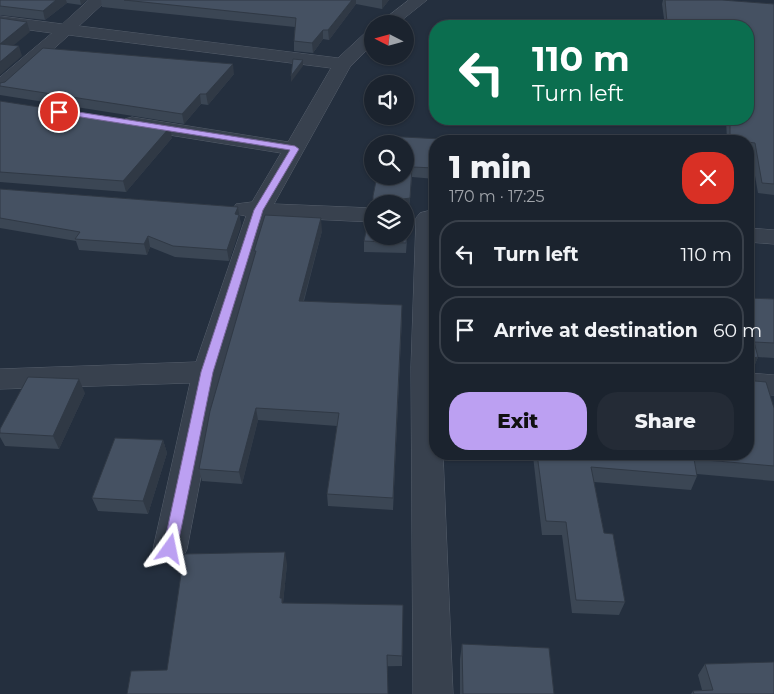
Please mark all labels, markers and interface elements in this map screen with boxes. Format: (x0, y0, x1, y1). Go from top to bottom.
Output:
north arrow (364, 15, 414, 65)
map controls (364, 15, 414, 245)
text: 110 m (532, 37, 630, 80)
icon: left (449, 40, 514, 105)
button: sound (364, 75, 414, 125)
text: Turn left (532, 80, 624, 107)
pin (38, 91, 80, 133)
icon: arrive (45, 98, 73, 126)
button: search (364, 135, 414, 185)
text: 1 min (449, 149, 532, 186)
button: close (682, 152, 734, 204)
text: 170 m · 17:25 (449, 187, 544, 206)
button: layers (364, 195, 414, 245)
icon: left (451, 240, 479, 268)
text: Turn left (494, 243, 579, 266)
text: 110 m (681, 243, 732, 266)
icon: arrive (451, 316, 479, 344)
text: Arrive at destination (494, 319, 698, 342)
text: 60 m (713, 319, 762, 342)
button: Exit (449, 392, 587, 450)
button: Share (597, 392, 734, 450)
position arrow (143, 522, 195, 574)

